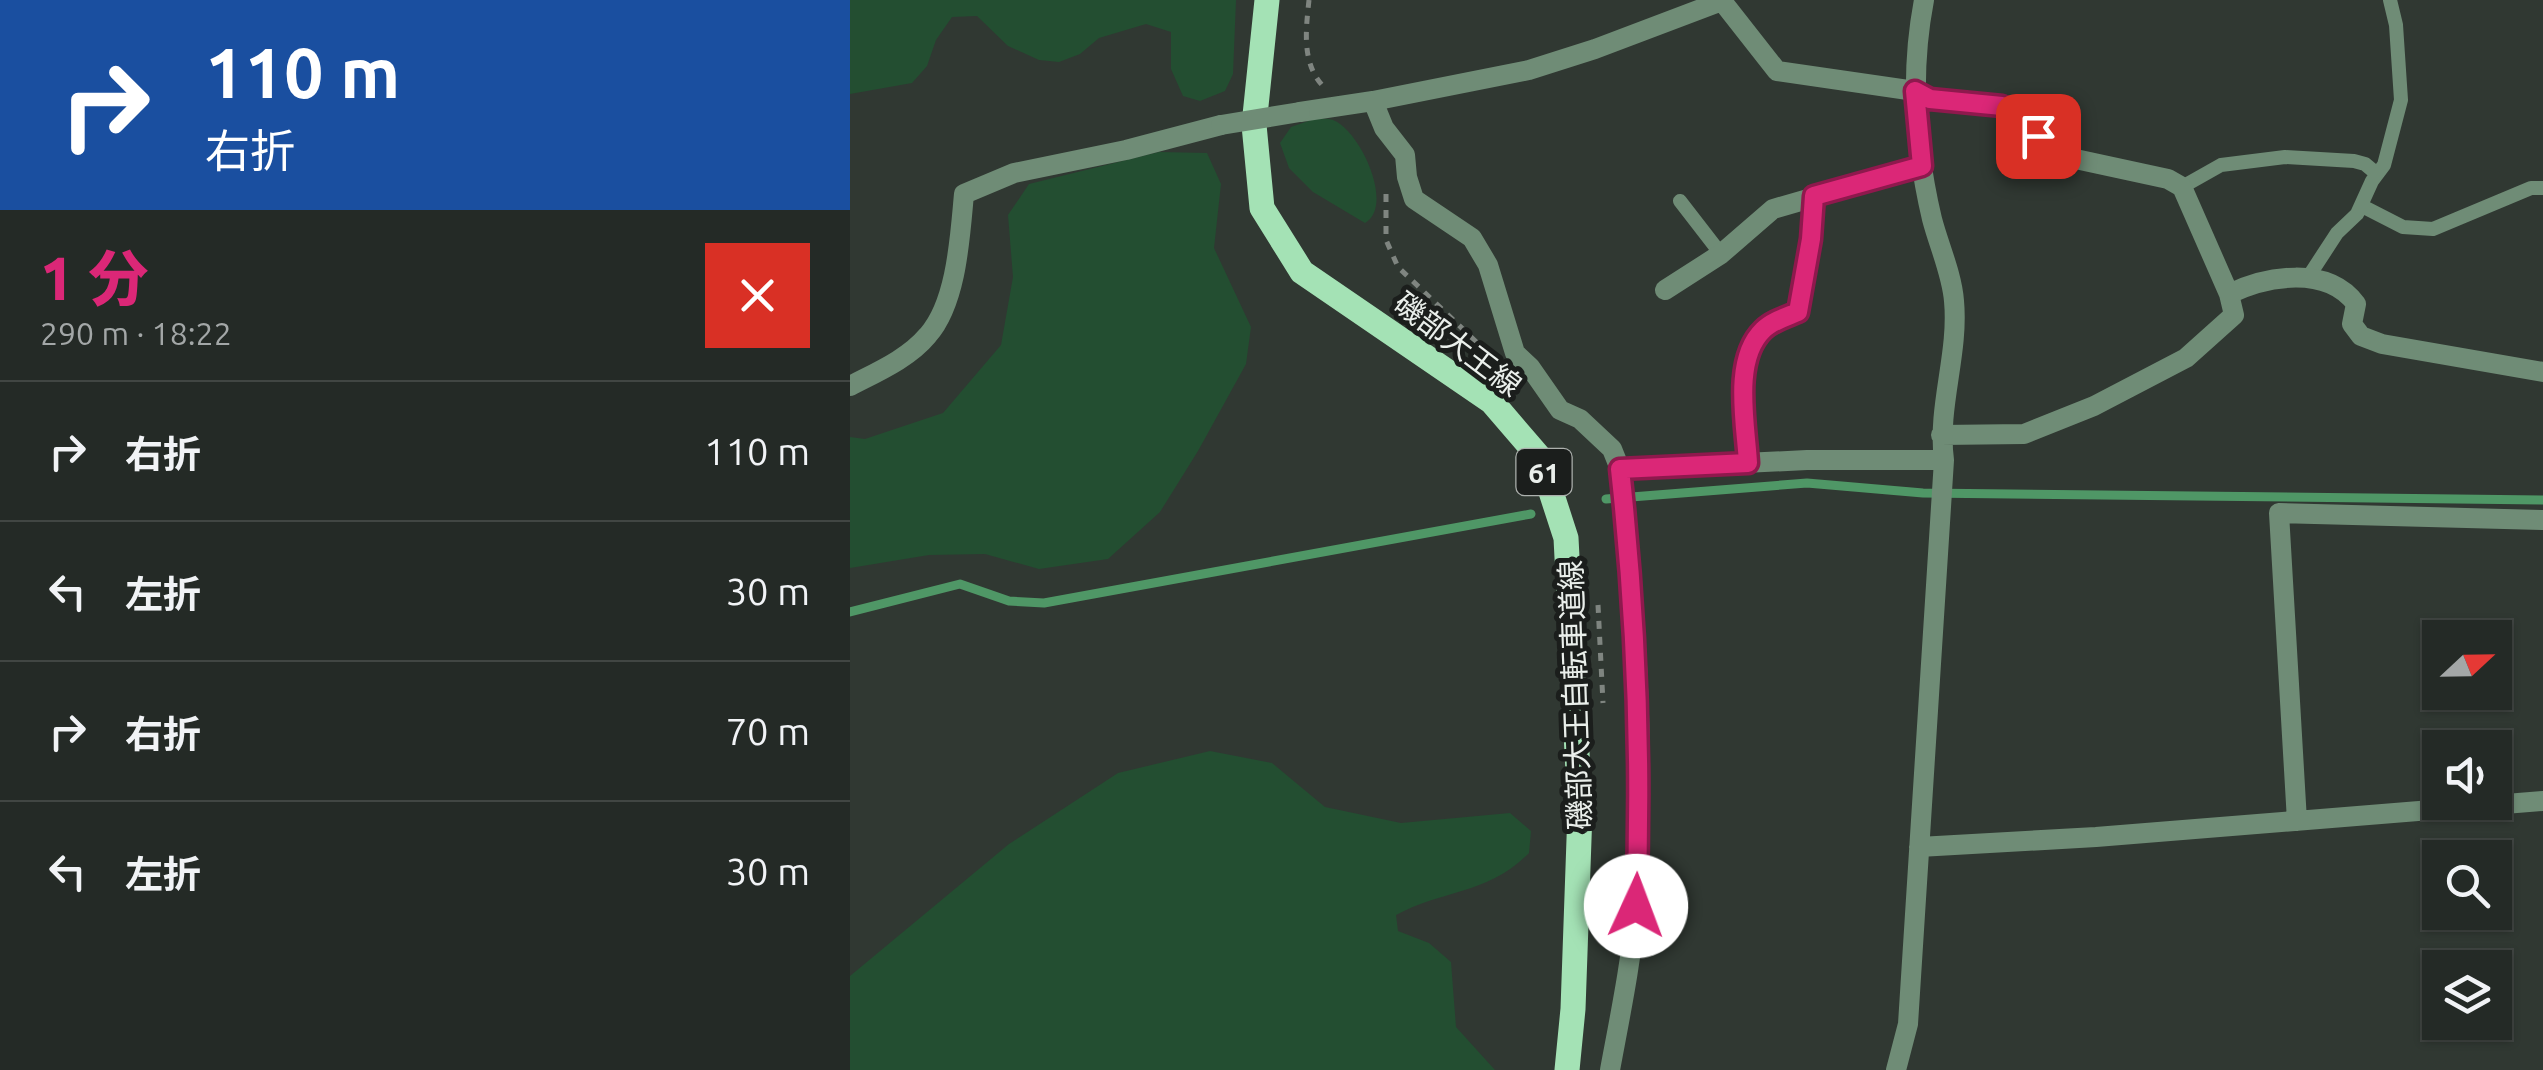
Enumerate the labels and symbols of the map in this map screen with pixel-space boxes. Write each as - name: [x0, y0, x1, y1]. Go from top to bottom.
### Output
- pin: [1996, 94, 2081, 179]
- street label: 磯部大王線: [1388, 285, 1528, 403]
- road number: 61: [1516, 449, 1572, 495]
- street label: 磯部大王自転車道線: [1553, 559, 1597, 831]
- north arrow: [2422, 620, 2512, 710]
- position arrow: [1584, 854, 1688, 958]

